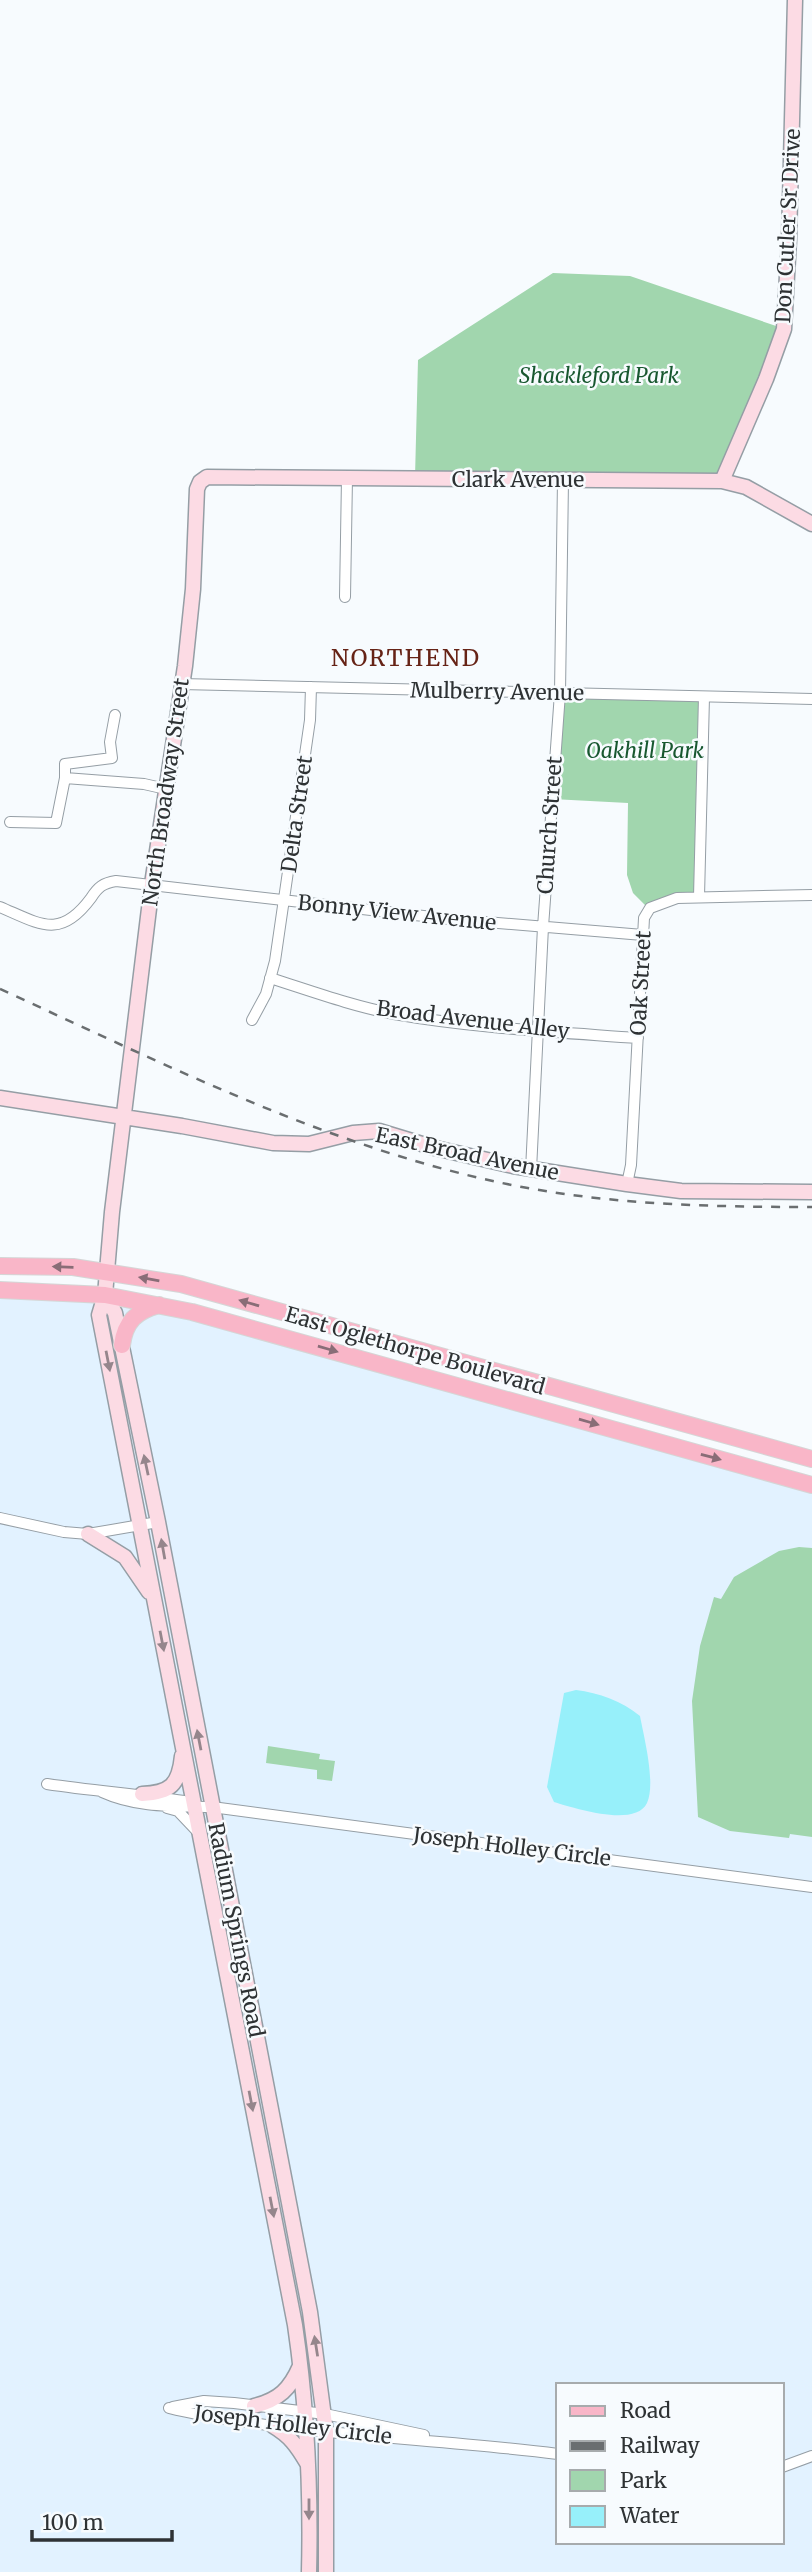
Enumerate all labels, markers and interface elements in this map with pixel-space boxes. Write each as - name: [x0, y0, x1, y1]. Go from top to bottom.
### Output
- street label: Don Cutler Sr Drive: [769, 128, 806, 324]
- park label: Shackleford Park: [519, 362, 679, 389]
- street label: Clark Avenue: [452, 466, 584, 493]
- district label: NORTHEND: [331, 643, 481, 672]
- street label: North Broadway Street: [136, 676, 195, 908]
- street label: Mulberry Avenue: [410, 676, 584, 707]
- park label: Oakhill Park: [586, 737, 705, 764]
- street label: Delta Street: [275, 754, 318, 874]
- street label: Church Street: [531, 755, 568, 895]
- street label: Bonny View Avenue: [296, 889, 498, 936]
- street label: Oak Street: [624, 930, 657, 1036]
- street label: Broad Avenue Alley: [375, 994, 572, 1045]
- street label: East Broad Avenue: [373, 1121, 561, 1186]
- one-way arrow: [51, 1261, 73, 1272]
- one-way arrow: [138, 1273, 160, 1284]
- one-way arrow: [238, 1297, 259, 1307]
- street label: East Oglethorpe Boulevard: [282, 1300, 549, 1401]
- one-way arrow: [318, 1344, 339, 1354]
- one-way arrow: [102, 1350, 113, 1372]
- one-way arrow: [579, 1418, 600, 1428]
- one-way arrow: [700, 1452, 722, 1463]
- one-way arrow: [141, 1454, 152, 1476]
- one-way arrow: [157, 1538, 168, 1560]
- one-way arrow: [156, 1630, 167, 1652]
- one-way arrow: [193, 1729, 204, 1751]
- street label: Radium Springs Road: [202, 1820, 271, 2040]
- street label: Joseph Holley Circle: [411, 1821, 613, 1872]
- one-way arrow: [246, 2090, 257, 2112]
- one-way arrow: [267, 2196, 278, 2218]
- one-way arrow: [310, 2335, 321, 2357]
- legend: [556, 2383, 784, 2544]
- text: Road: [620, 2397, 671, 2424]
- street label: Joseph Holley Circle: [192, 2399, 394, 2450]
- text: Railway: [620, 2432, 701, 2459]
- text: Park: [620, 2467, 667, 2494]
- scale bar: [32, 2498, 172, 2542]
- one-way arrow: [303, 2498, 315, 2520]
- text: Water: [619, 2502, 679, 2529]
- text: 100 m: [42, 2509, 104, 2536]

